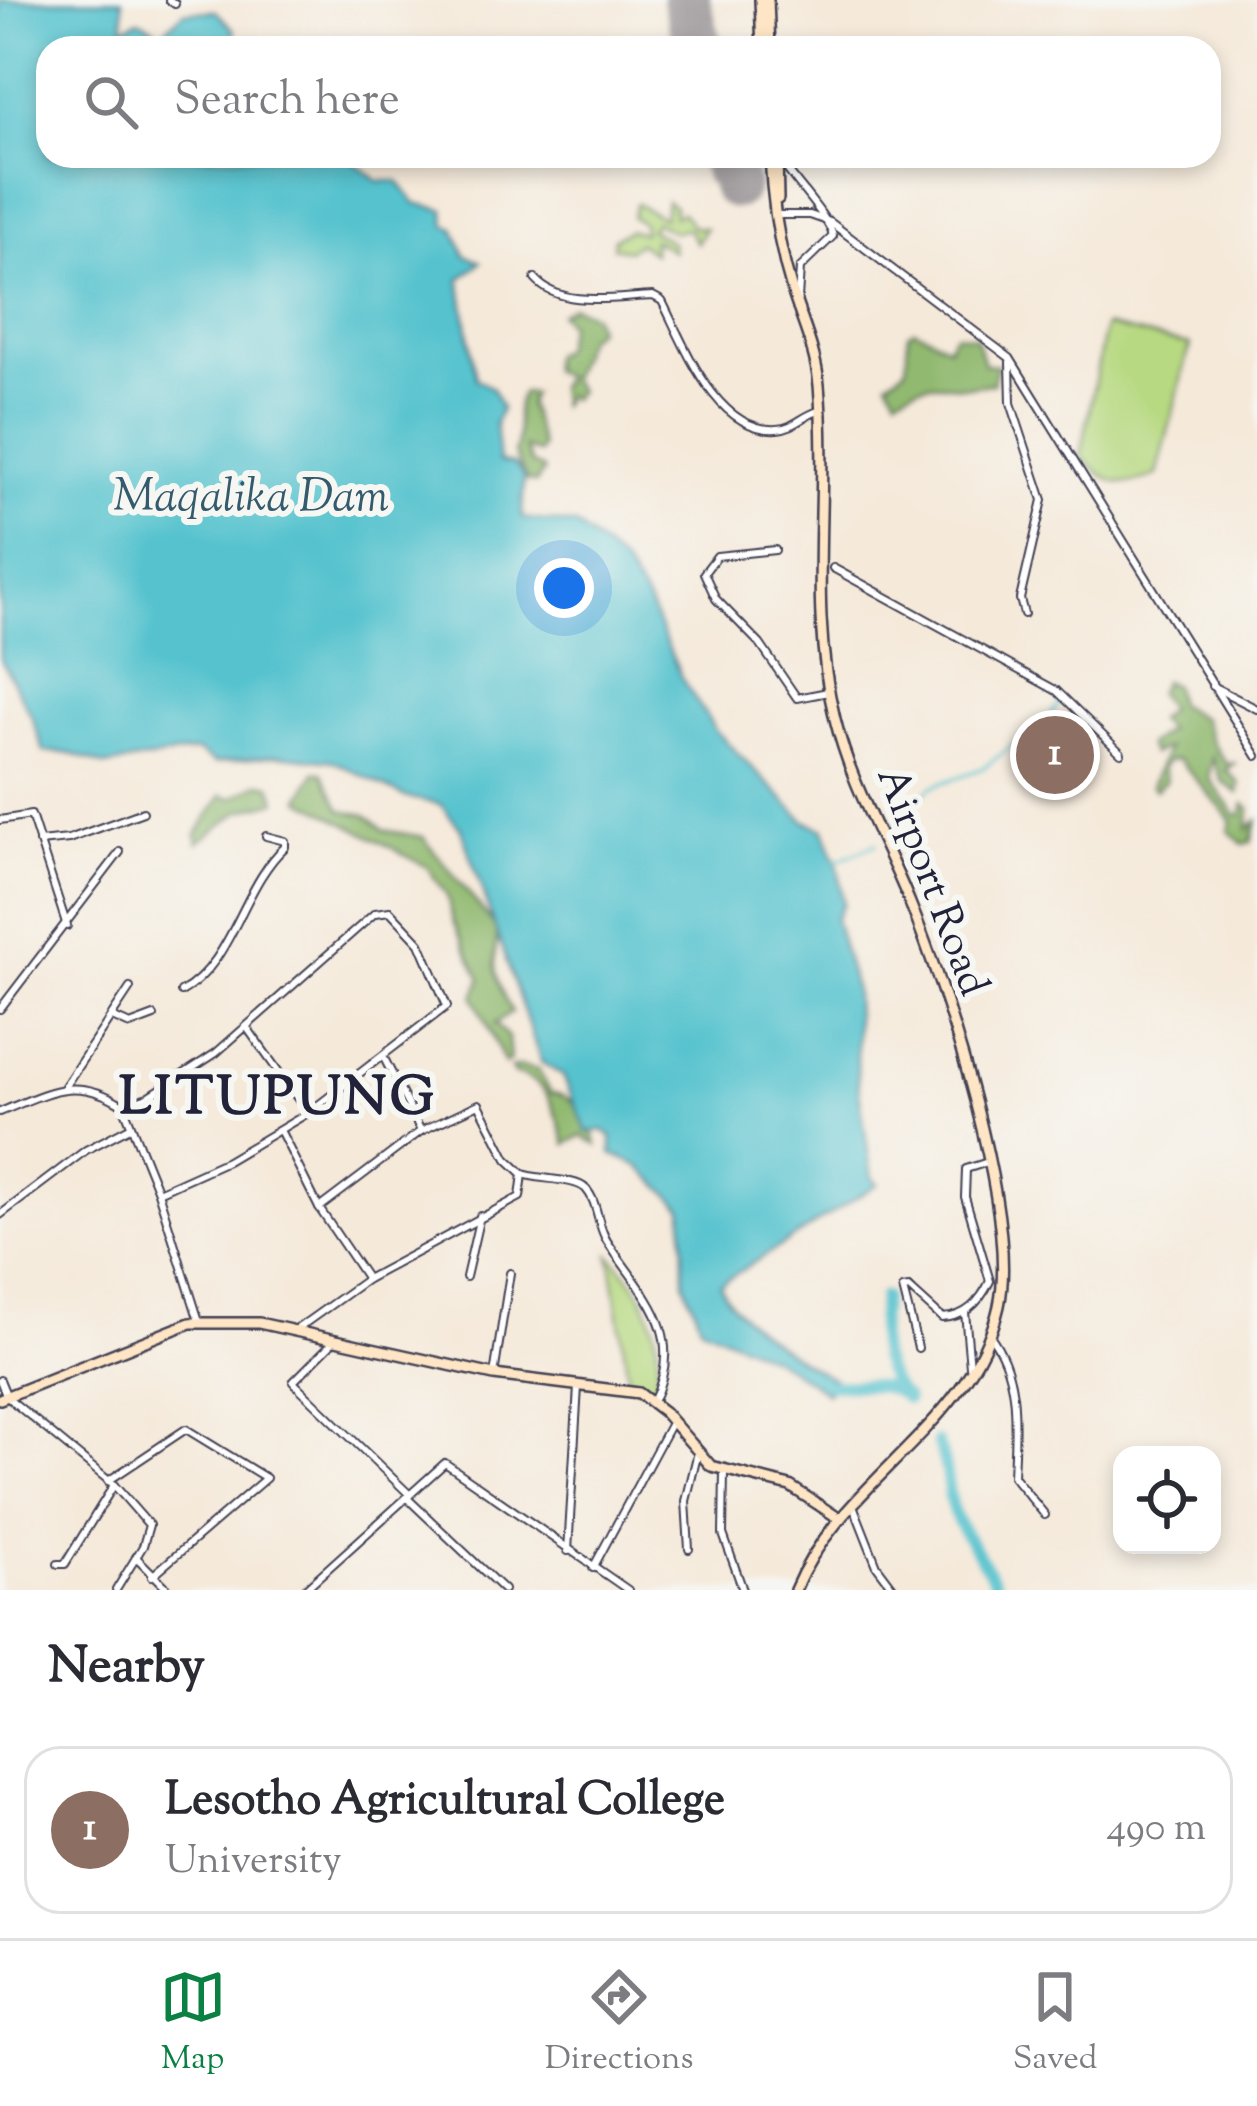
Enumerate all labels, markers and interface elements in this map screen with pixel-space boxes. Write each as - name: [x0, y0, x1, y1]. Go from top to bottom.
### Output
- search box: [36, 36, 1221, 168]
- icon: search: [78, 69, 144, 135]
- text: Search here: [174, 70, 400, 135]
- water label: Maqalika Dam: [113, 467, 389, 532]
- your location: [534, 558, 594, 618]
- pin: 1: [1016, 710, 1094, 800]
- street label: Airport Road: [859, 759, 1001, 1005]
- district label: LITUPUNG: [119, 1061, 437, 1139]
- map controls: [1113, 1446, 1221, 1554]
- button: locate: [1113, 1446, 1221, 1554]
- text: Nearby: [48, 1632, 205, 1705]
- text: Lesotho Agricultural College: [165, 1770, 725, 1835]
- text: 1: [83, 1802, 97, 1858]
- text: 490 m: [1107, 1802, 1206, 1858]
- text: University: [165, 1835, 342, 1891]
- tab: Map: [160, 1964, 226, 2084]
- tab: Directions: [545, 1964, 694, 2084]
- tab: Saved: [1013, 1964, 1097, 2084]

